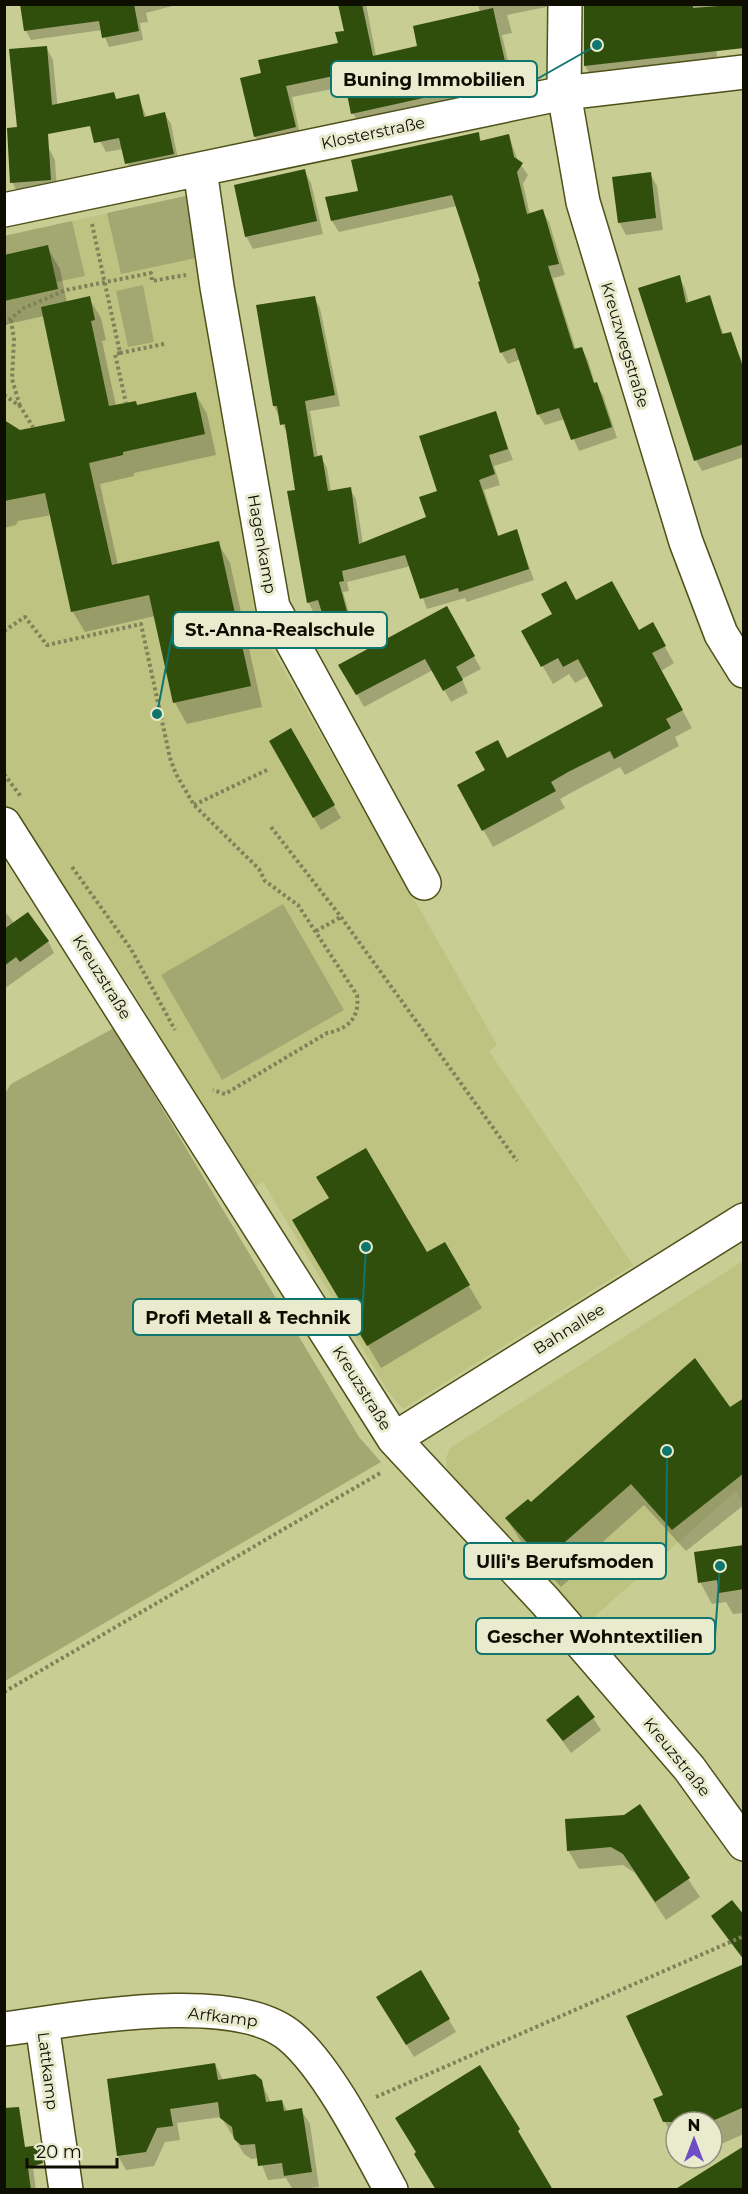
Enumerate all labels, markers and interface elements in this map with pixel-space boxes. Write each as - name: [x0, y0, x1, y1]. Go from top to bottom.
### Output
- callout: Buning Immobilien: [331, 61, 537, 97]
- text: Buning Immobilien: [343, 69, 525, 91]
- street label: Klosterstraße: [319, 113, 427, 153]
- street label: Kreuzwegstraße: [597, 280, 653, 410]
- street label: Hagenkamp: [244, 493, 280, 595]
- callout: St.-Anna-Realschule: [173, 612, 387, 648]
- text: St.-Anna-Realschule: [185, 619, 375, 641]
- street label: Kreuzstraße: [69, 931, 135, 1023]
- callout: Profi Metall & Technik: [133, 1299, 362, 1335]
- street label: Bahnallee: [530, 1300, 608, 1358]
- text: Profi Metall & Technik: [145, 1307, 351, 1329]
- street label: Kreuzstraße: [329, 1342, 395, 1434]
- callout: Ulli's Berufsmoden: [464, 1543, 666, 1579]
- text: Ulli's Berufsmoden: [476, 1551, 654, 1573]
- callout: Gescher Wohntextilien: [476, 1618, 715, 1654]
- text: Gescher Wohntextilien: [487, 1626, 703, 1648]
- street label: Kreuzstraße: [639, 1714, 715, 1800]
- street label: Arfkamp: [187, 2003, 259, 2031]
- street label: Lattkamp: [34, 2031, 62, 2111]
- north arrow: [664, 2110, 724, 2170]
- text: N: [688, 2116, 700, 2135]
- scale bar: [27, 2131, 117, 2169]
- text: 20 m: [36, 2141, 82, 2163]

